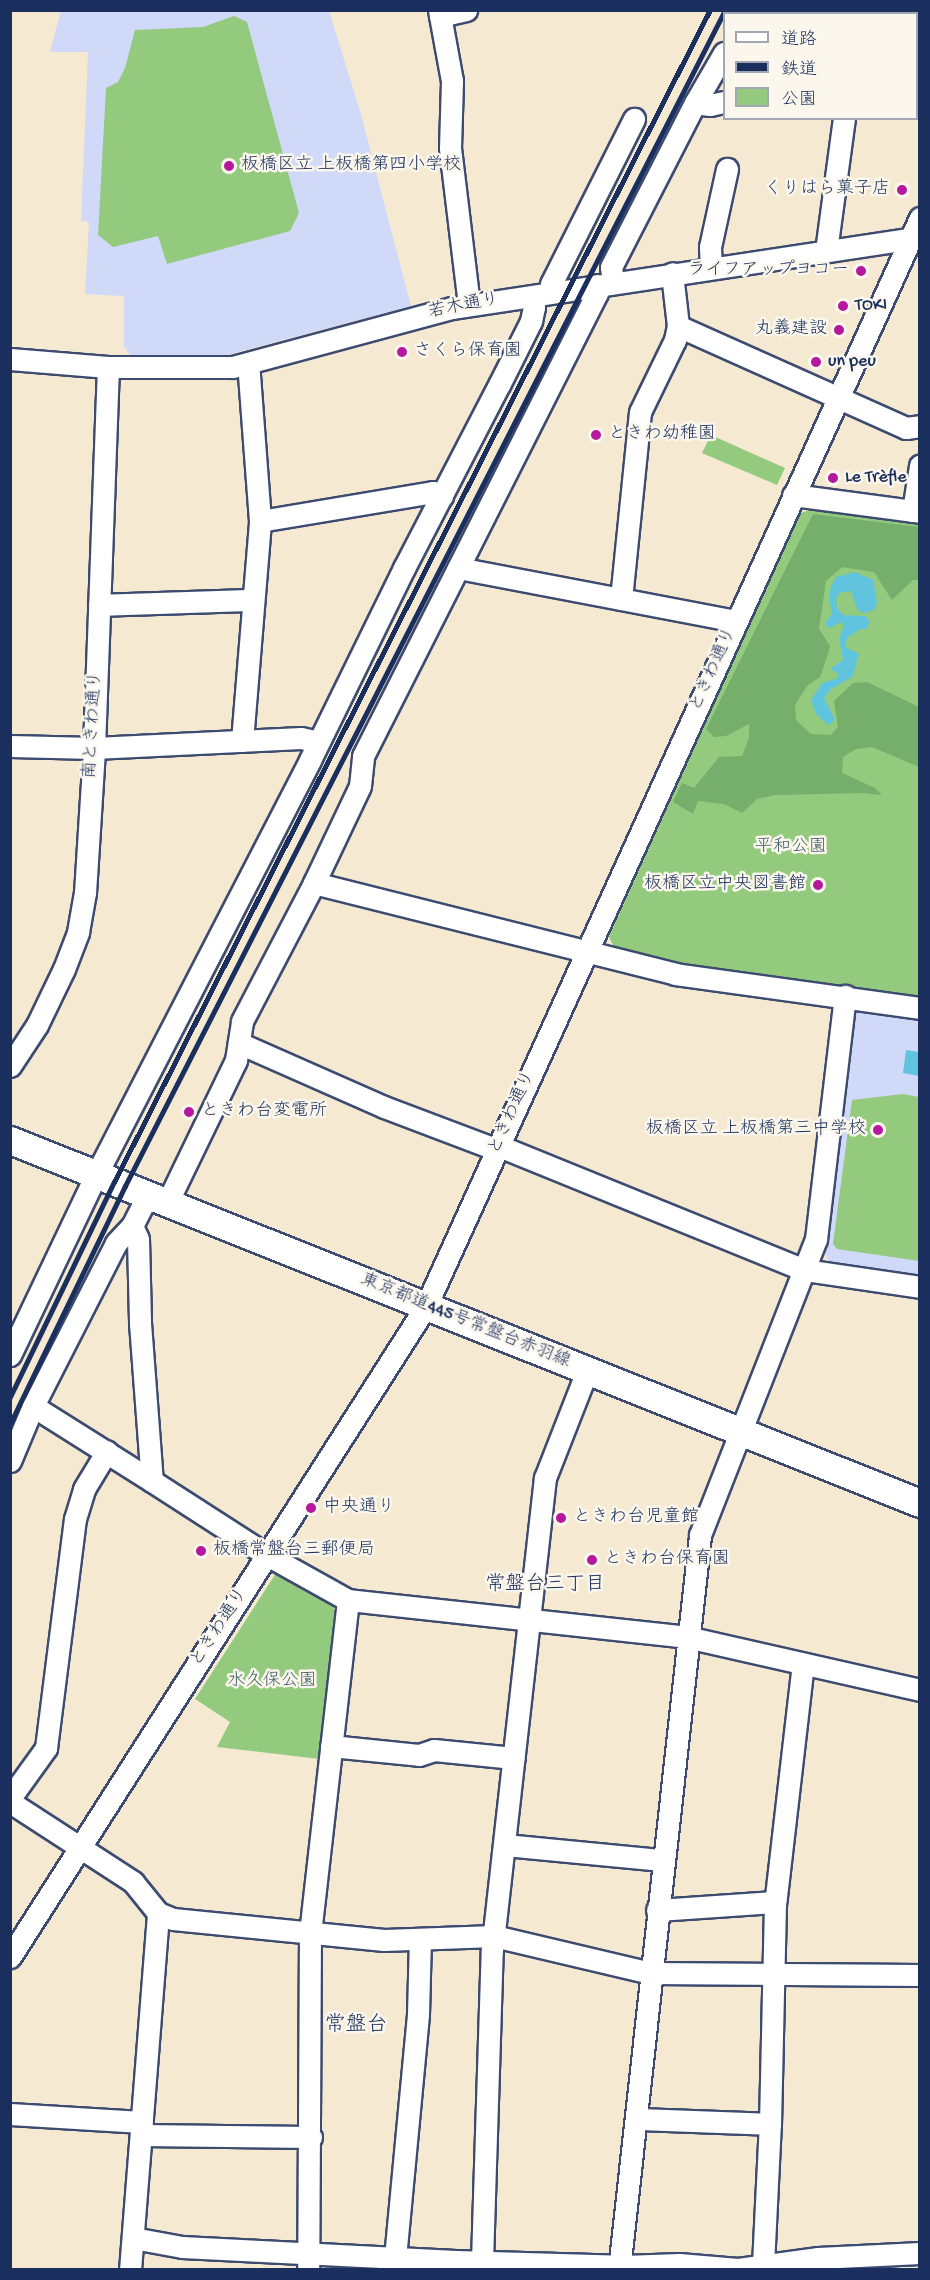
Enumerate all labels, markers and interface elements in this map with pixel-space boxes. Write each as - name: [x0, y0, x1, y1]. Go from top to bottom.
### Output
- legend: [723, 12, 918, 120]
- text: 道路: [781, 30, 817, 51]
- text: 鉄道: [781, 60, 817, 81]
- text: 公園: [781, 90, 817, 111]
- place label: 板橋区立 上板橋第四小学校: [241, 155, 461, 177]
- marker: 板橋区立 上板橋第四小学校: [222, 159, 236, 173]
- place label: くりはら菓子店: [764, 179, 890, 201]
- marker: くりはら菓子店: [895, 183, 909, 197]
- place label: ライフアップヨコー: [687, 260, 849, 282]
- marker: ライフアップヨコー: [854, 264, 868, 278]
- street label: 若木通り: [427, 290, 501, 324]
- place label: TOKI: [855, 295, 887, 317]
- marker: TOKI: [836, 299, 850, 313]
- place label: 丸義建設: [755, 319, 827, 341]
- marker: 丸義建設: [832, 323, 846, 337]
- place label: さくら保育園: [414, 341, 522, 363]
- marker: さくら保育園: [395, 345, 409, 359]
- place label: un peu: [828, 351, 876, 373]
- marker: un peu: [809, 355, 823, 369]
- place label: ときわ幼稚園: [608, 424, 716, 446]
- marker: ときわ幼稚園: [589, 428, 603, 442]
- place label: Le Trèfle: [845, 467, 906, 489]
- marker: Le Trèfle: [826, 471, 840, 485]
- street label: ときわ通り: [686, 624, 742, 716]
- street label: 南ときわ通り: [80, 671, 108, 779]
- park label: 平和公園: [755, 837, 827, 859]
- place label: 板橋区立中央図書館: [644, 874, 806, 896]
- marker: 板橋区立中央図書館: [811, 878, 825, 892]
- street label: ときわ通り: [485, 1067, 541, 1159]
- place label: ときわ台変電所: [201, 1101, 327, 1123]
- marker: ときわ台変電所: [182, 1105, 196, 1119]
- place label: 板橋区立 上板橋第三中学校: [646, 1119, 866, 1141]
- marker: 板橋区立 上板橋第三中学校: [871, 1123, 885, 1137]
- street label: 東京都道445号常盤台赤羽線: [357, 1270, 573, 1374]
- place label: 中央通り: [323, 1497, 395, 1519]
- marker: 中央通り: [304, 1501, 318, 1515]
- place label: ときわ台児童館: [573, 1507, 699, 1529]
- marker: ときわ台児童館: [554, 1511, 568, 1525]
- place label: 板橋常盤台三郵便局: [213, 1540, 375, 1562]
- marker: 板橋常盤台三郵便局: [194, 1544, 208, 1558]
- place label: ときわ台保育園: [604, 1549, 730, 1571]
- marker: ときわ台保育園: [585, 1553, 599, 1567]
- district label: 常盤台三丁目: [485, 1573, 605, 1597]
- street label: ときわ通り: [186, 1584, 254, 1672]
- park label: 水久保公園: [227, 1671, 317, 1693]
- district label: 常盤台: [325, 2014, 387, 2040]

